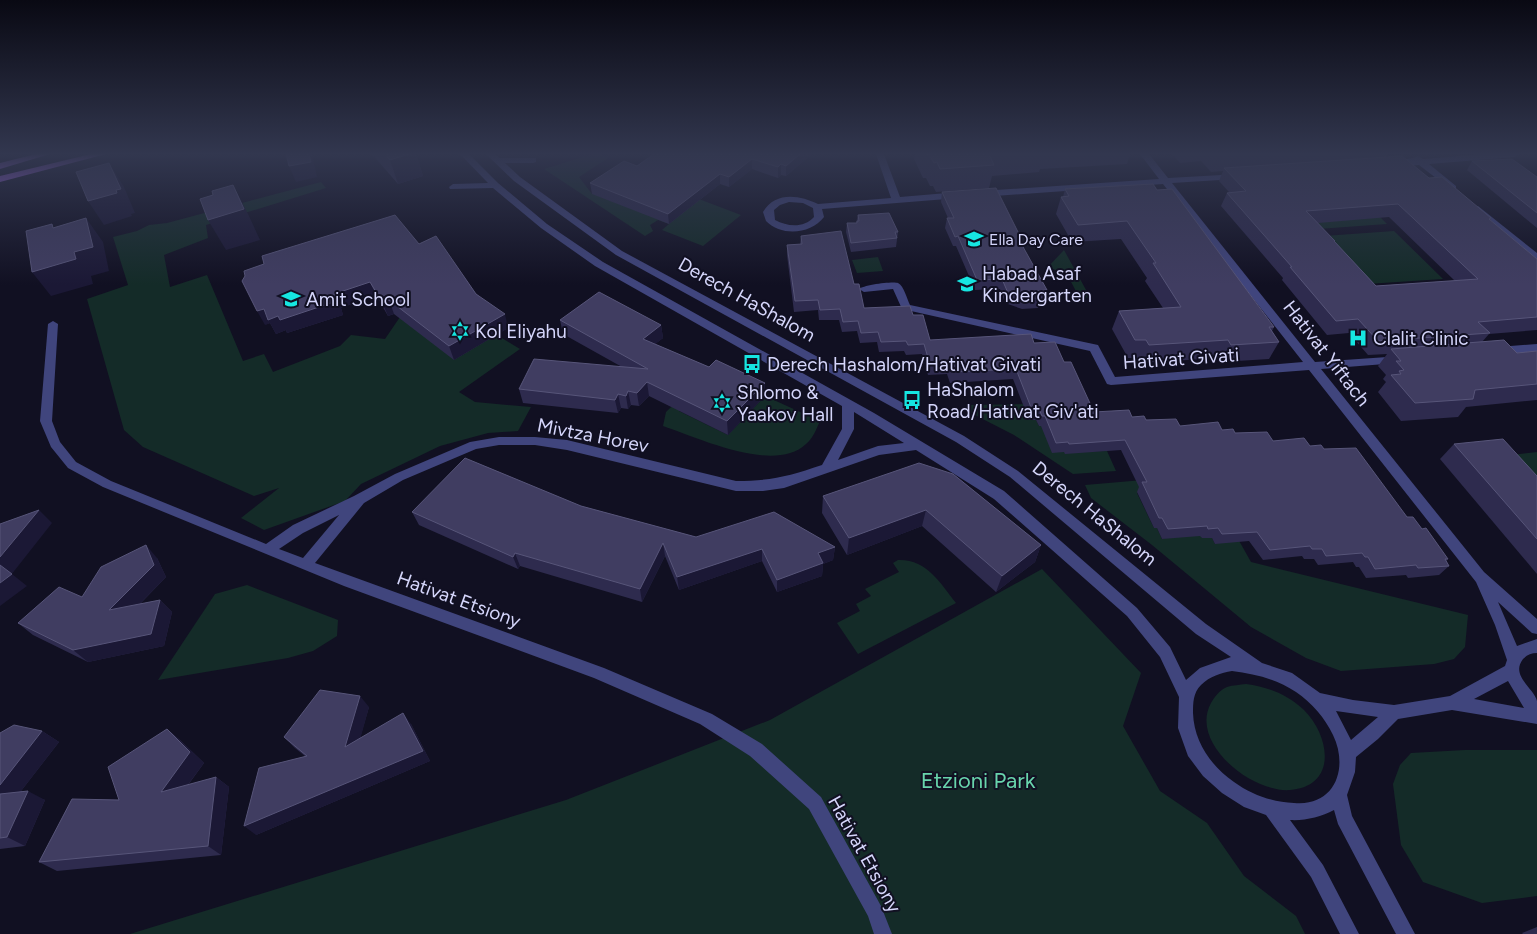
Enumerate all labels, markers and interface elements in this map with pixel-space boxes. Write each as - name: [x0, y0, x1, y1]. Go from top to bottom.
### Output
- school or university icon: Ella Day Care: [963, 228, 985, 250]
- place label: Ella Day Care: [989, 230, 1083, 249]
- street label: Derech HaShalom: [674, 252, 819, 347]
- place label: Habad Asaf Kindergarten: [982, 262, 1092, 307]
- school or university icon: Habad Asaf Kindergarten: [956, 273, 978, 295]
- school or university icon: Amit School: [280, 288, 302, 310]
- place label: Amit School: [306, 288, 410, 311]
- street label: Hativat Yiftach: [1278, 296, 1375, 411]
- synagogue icon: Kol Eliyahu: [449, 320, 471, 342]
- place label: Kol Eliyahu: [475, 320, 567, 343]
- hospital icon: Clalit Clinic: [1347, 327, 1369, 349]
- place label: Clalit Clinic: [1373, 327, 1469, 350]
- street label: Hativat Givati: [1122, 343, 1240, 374]
- bus stop icon: Derech Hashalom/Hativat Givati: [741, 353, 763, 375]
- place label: Derech Hashalom/Hativat Givati: [767, 353, 1041, 376]
- place label: HaShalom Road/Hativat Giv'ati: [927, 378, 1099, 423]
- place label: Shlomo & Yaakov Hall: [737, 381, 833, 426]
- bus stop icon: HaShalom Road/Hativat Giv'ati: [901, 389, 923, 411]
- synagogue icon: Shlomo & Yaakov Hall: [711, 392, 733, 414]
- street label: Mivtza Horev: [535, 413, 651, 458]
- street label: Derech HaShalom: [1028, 456, 1161, 571]
- street label: Hativat Etsiony: [394, 566, 524, 632]
- park label: Etzioni Park: [921, 767, 1036, 794]
- street label: Hativat Etsiony: [823, 792, 906, 917]

